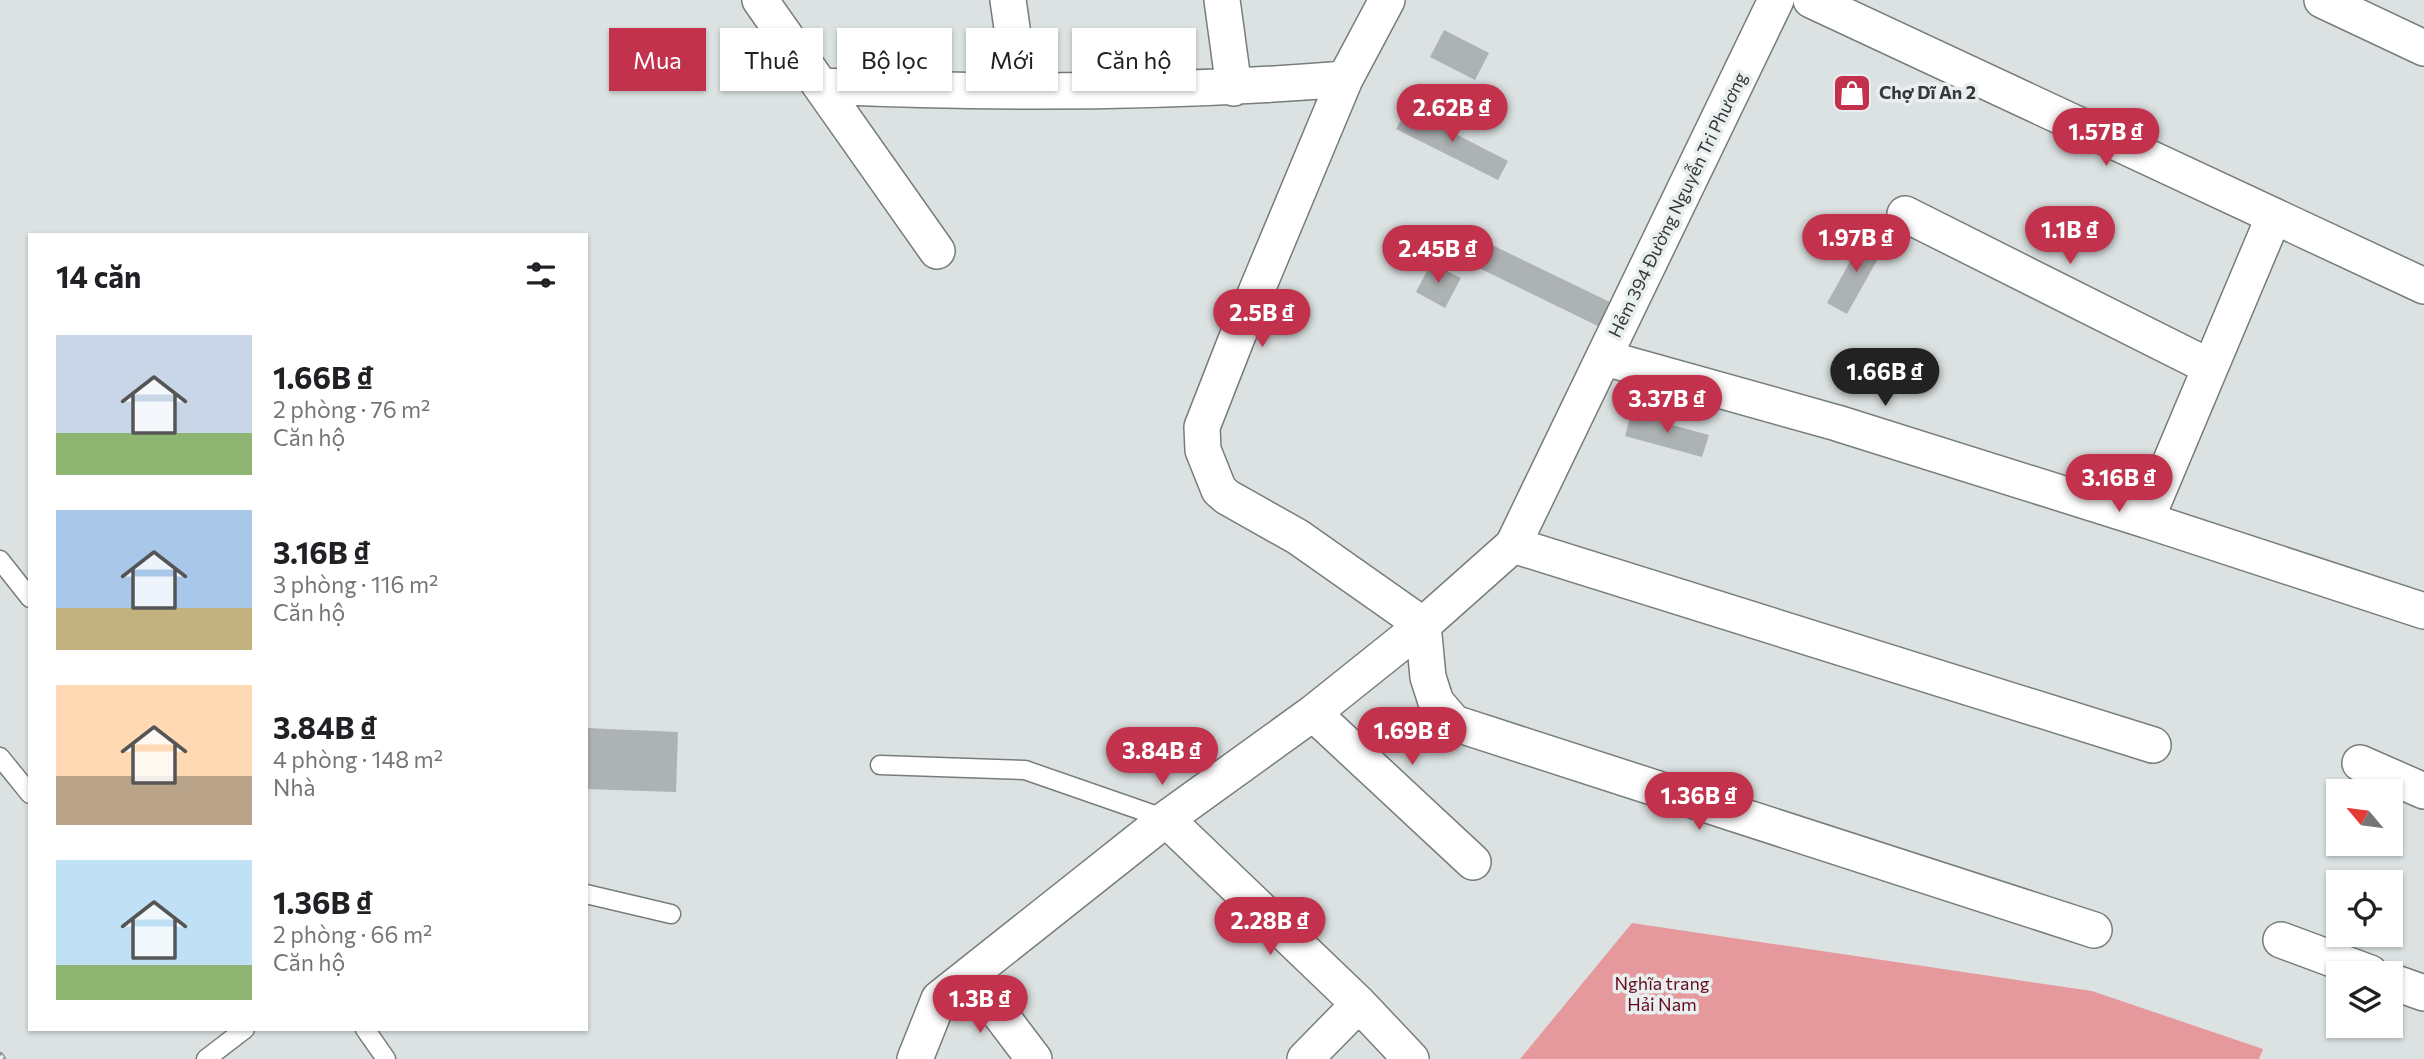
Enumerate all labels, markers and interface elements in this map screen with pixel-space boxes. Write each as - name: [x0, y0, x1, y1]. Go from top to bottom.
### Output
- chip: Mua: [609, 28, 706, 91]
- chip: Thuê: [720, 28, 823, 91]
- chip: Bộ lọc: [837, 28, 952, 91]
- chip: Mới: [966, 28, 1058, 91]
- chip: Căn hộ: [1072, 28, 1196, 91]
- street label: Hẻm 394 Đường Nguyễn Tri Phương: [1603, 68, 1751, 341]
- shop icon: Chợ Dĩ An 2: [1831, 72, 1873, 114]
- place label: Chợ Dĩ An 2: [1879, 81, 1976, 103]
- pin: 2.62B ₫: [1387, 85, 1517, 144]
- text: 2.62B ₫: [1413, 93, 1491, 121]
- pin: 1.57B ₫: [2041, 108, 2171, 168]
- text: 1.57B ₫: [2068, 117, 2144, 145]
- pin: 1.1B ₫: [2013, 206, 2127, 266]
- pin: 1.97B ₫: [1791, 215, 1921, 274]
- text: 1.1B ₫: [2041, 215, 2099, 243]
- text: 1.97B ₫: [1818, 223, 1894, 251]
- pin: 2.45B ₫: [1373, 226, 1503, 285]
- text: 2.45B ₫: [1398, 234, 1478, 262]
- icon: filters: [522, 256, 560, 294]
- text: 14 căn: [56, 257, 141, 294]
- pin: 2.5B ₫: [1205, 290, 1319, 349]
- text: 2.5B ₫: [1229, 298, 1295, 326]
- pin: 1.66B ₫: [1820, 348, 1950, 408]
- text: 1.66B ₫: [1846, 357, 1924, 385]
- text: 1.66B ₫: [273, 358, 374, 395]
- icon: home: [112, 363, 196, 447]
- pin: 3.37B ₫: [1602, 376, 1732, 435]
- text: 3.37B ₫: [1628, 384, 1706, 412]
- text: 2 phòng · 76 m²: [273, 395, 430, 423]
- text: Căn hộ: [273, 423, 345, 451]
- pin: 3.16B ₫: [2054, 454, 2184, 514]
- text: 3.16B ₫: [2082, 463, 2156, 491]
- text: 3.16B ₫: [273, 533, 371, 570]
- icon: home: [112, 538, 196, 622]
- text: 3 phòng · 116 m²: [273, 570, 438, 598]
- text: Căn hộ: [273, 598, 345, 626]
- text: 3.84B ₫: [273, 708, 377, 745]
- pin: 1.69B ₫: [1347, 708, 1477, 767]
- icon: home: [112, 713, 196, 797]
- text: 1.69B ₫: [1374, 716, 1450, 744]
- pin: 3.84B ₫: [1097, 728, 1227, 787]
- text: 3.84B ₫: [1122, 736, 1202, 764]
- text: 4 phòng · 148 m²: [273, 745, 443, 773]
- pin: 1.36B ₫: [1634, 772, 1764, 832]
- text: Nhà: [273, 773, 315, 801]
- north arrow: [2326, 779, 2403, 856]
- map controls: [2326, 779, 2403, 1038]
- text: 1.36B ₫: [1661, 781, 1737, 809]
- button: locate: [2326, 870, 2403, 947]
- text: 1.36B ₫: [273, 883, 373, 920]
- icon: home: [112, 888, 196, 972]
- pin: 2.28B ₫: [1205, 898, 1335, 957]
- text: 2.28B ₫: [1230, 906, 1310, 934]
- text: 2 phòng · 66 m²: [273, 920, 432, 948]
- text: Căn hộ: [273, 948, 345, 976]
- button: layers: [2326, 961, 2403, 1038]
- park label: Nghĩa trang Hải Nam: [1614, 972, 1710, 1015]
- pin: 1.3B ₫: [923, 976, 1037, 1035]
- text: 1.3B ₫: [949, 984, 1011, 1012]

